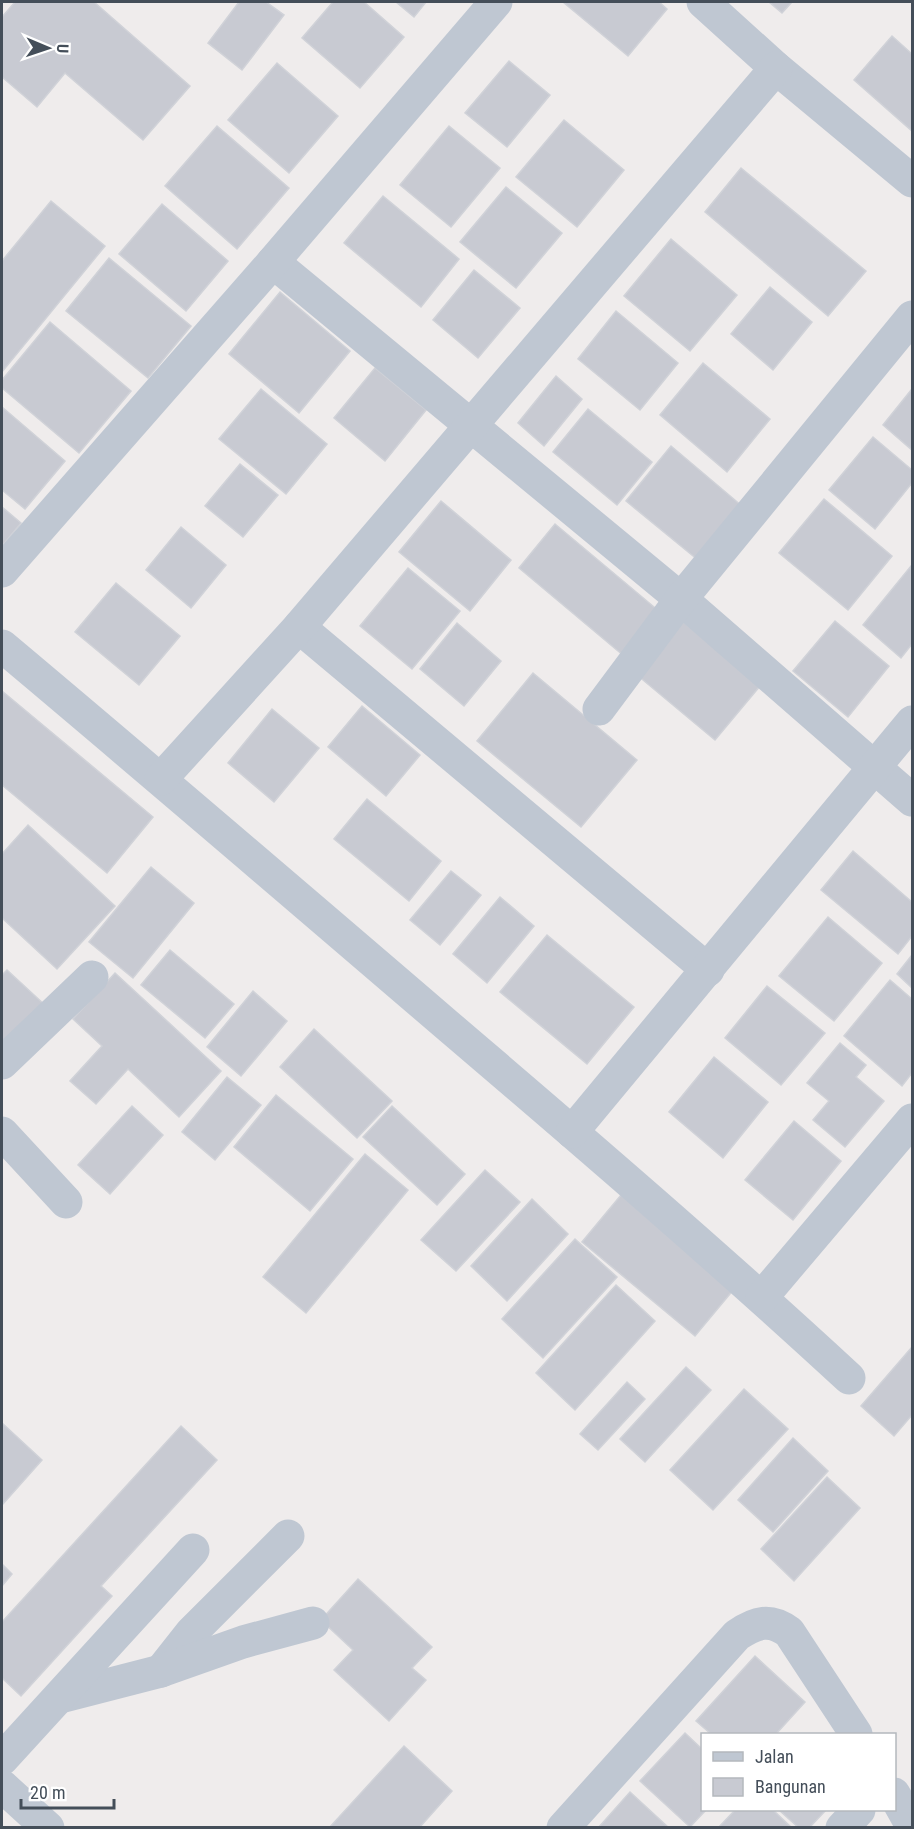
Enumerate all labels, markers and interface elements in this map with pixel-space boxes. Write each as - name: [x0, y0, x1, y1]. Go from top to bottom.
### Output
- north arrow: [18, 18, 78, 78]
- text: U: [53, 44, 72, 53]
- legend: [701, 1733, 896, 1811]
- text: Jalan: [755, 1746, 794, 1767]
- scale bar: [21, 1772, 114, 1810]
- text: Bangunan: [755, 1776, 826, 1797]
- text: 20 m: [30, 1782, 65, 1803]

